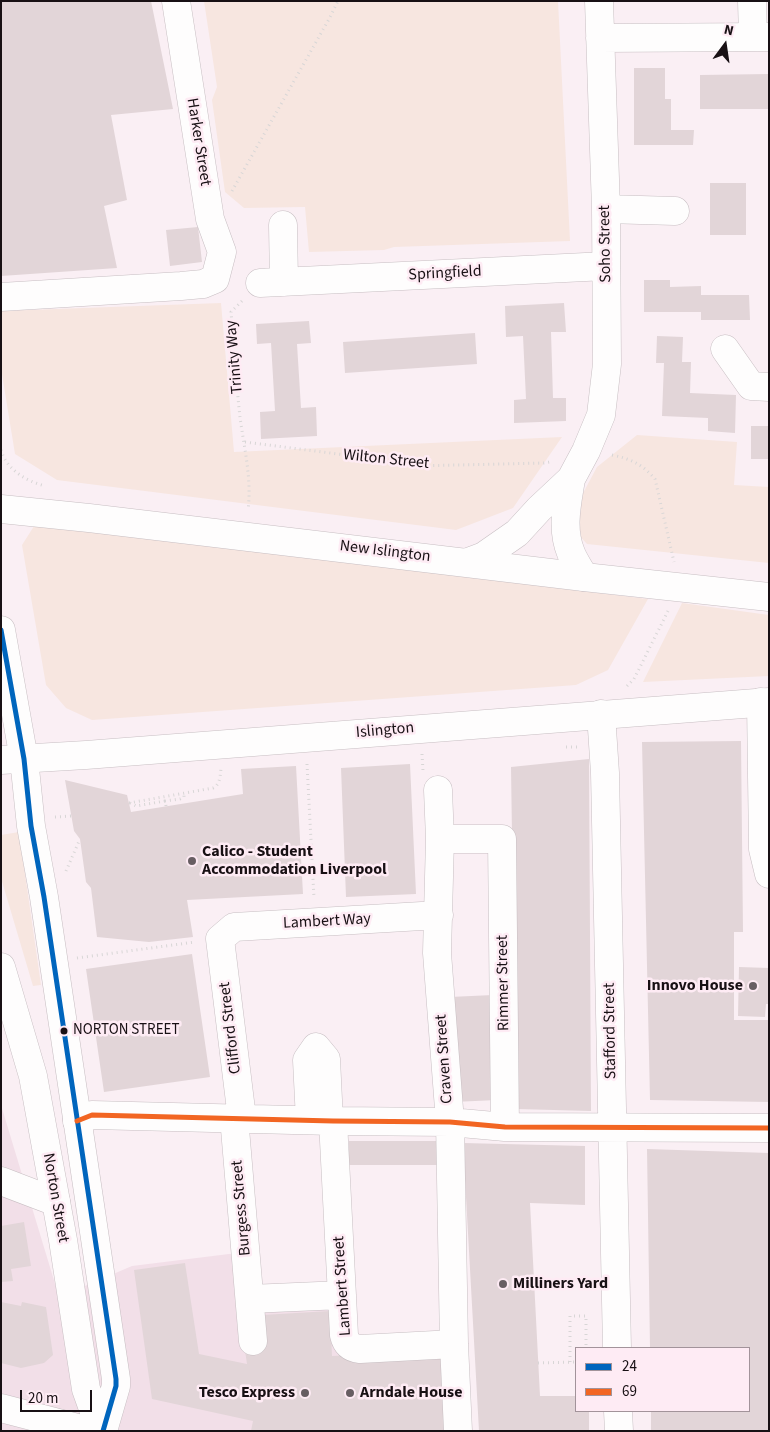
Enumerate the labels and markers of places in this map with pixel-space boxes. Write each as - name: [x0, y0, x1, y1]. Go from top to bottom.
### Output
- place label: Calico - Student Accommodation Liverpool: [202, 842, 387, 880]
- marker: Calico - Student Accommodation Liverpool: [186, 855, 198, 867]
- place label: Innovo House: [647, 976, 743, 996]
- marker: Innovo House: [747, 980, 759, 992]
- place label: NORTON STREET: [73, 1022, 179, 1040]
- marker: NORTON STREET: [59, 1026, 69, 1036]
- place label: Milliners Yard: [513, 1274, 608, 1294]
- marker: Milliners Yard: [497, 1278, 509, 1290]
- place label: Tesco Express: [199, 1383, 295, 1403]
- place label: Arndale House: [360, 1383, 462, 1403]
- marker: Tesco Express: [299, 1387, 311, 1399]
- marker: Arndale House: [344, 1387, 356, 1399]

